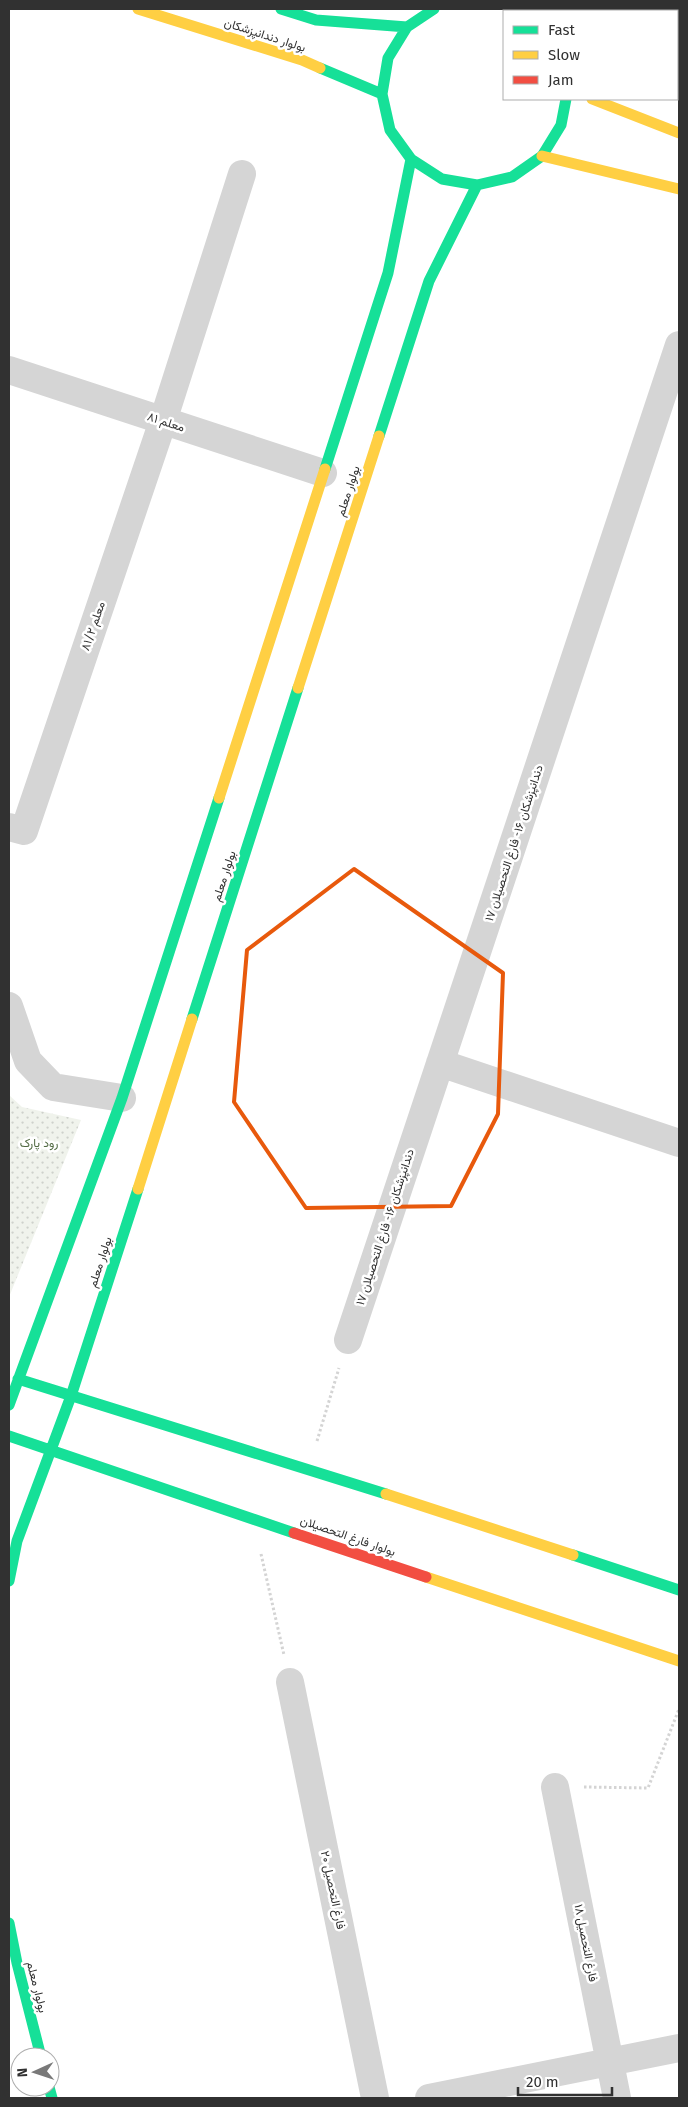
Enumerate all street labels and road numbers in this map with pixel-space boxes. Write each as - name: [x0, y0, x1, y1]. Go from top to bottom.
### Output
- street label: بولوار دندانپزشکان: [222, 15, 307, 56]
- street label: معلم ۸۱: [145, 409, 186, 436]
- street label: بولوار معلم: [333, 464, 364, 518]
- street label: معلم ۸۱/۲: [78, 600, 109, 653]
- street label: دندانپزشکان ۱۶- فارغ التحصیلان ۱۷: [482, 763, 548, 923]
- street label: بولوار معلم: [209, 849, 240, 903]
- street label: دندانپزشکان ۱۶- فارغ التحصیلان ۱۷: [353, 1147, 419, 1307]
- street label: بولوار معلم: [85, 1235, 116, 1289]
- street label: بولوار فارغ التحصیلان: [298, 1513, 397, 1561]
- street label: فارغ التحصیل ۲۰: [316, 1850, 348, 1931]
- street label: فارغ التحصیل ۱۸: [570, 1903, 600, 1983]
- street label: بولوار معلم: [23, 1960, 50, 2014]

